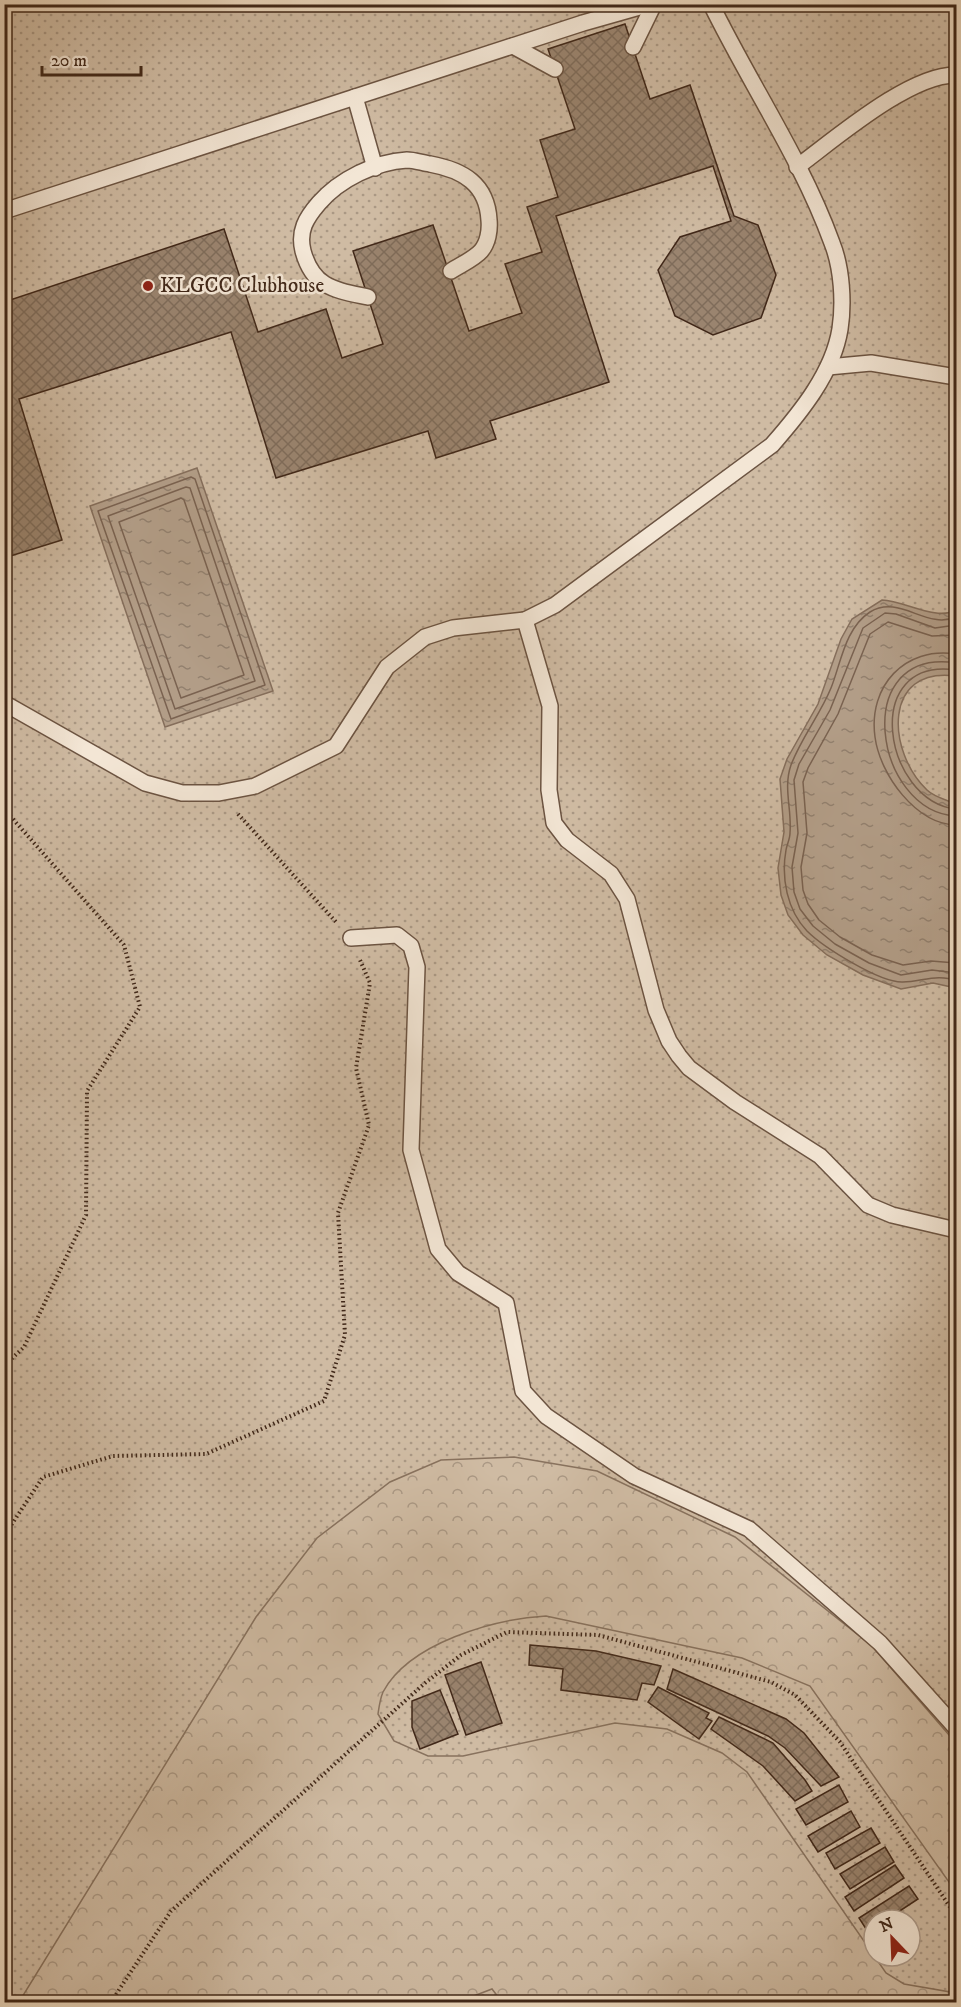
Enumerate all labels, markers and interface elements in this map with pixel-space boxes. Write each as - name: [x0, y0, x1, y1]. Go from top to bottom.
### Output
- scale bar: [42, 39, 141, 77]
- text: 20 m: [51, 50, 87, 72]
- place label: KLGCC Clubhouse: [160, 273, 324, 299]
- marker: KLGCC Clubhouse: [141, 279, 155, 293]
- north arrow: [862, 1908, 922, 1968]
- text: N: [877, 1913, 896, 1937]

